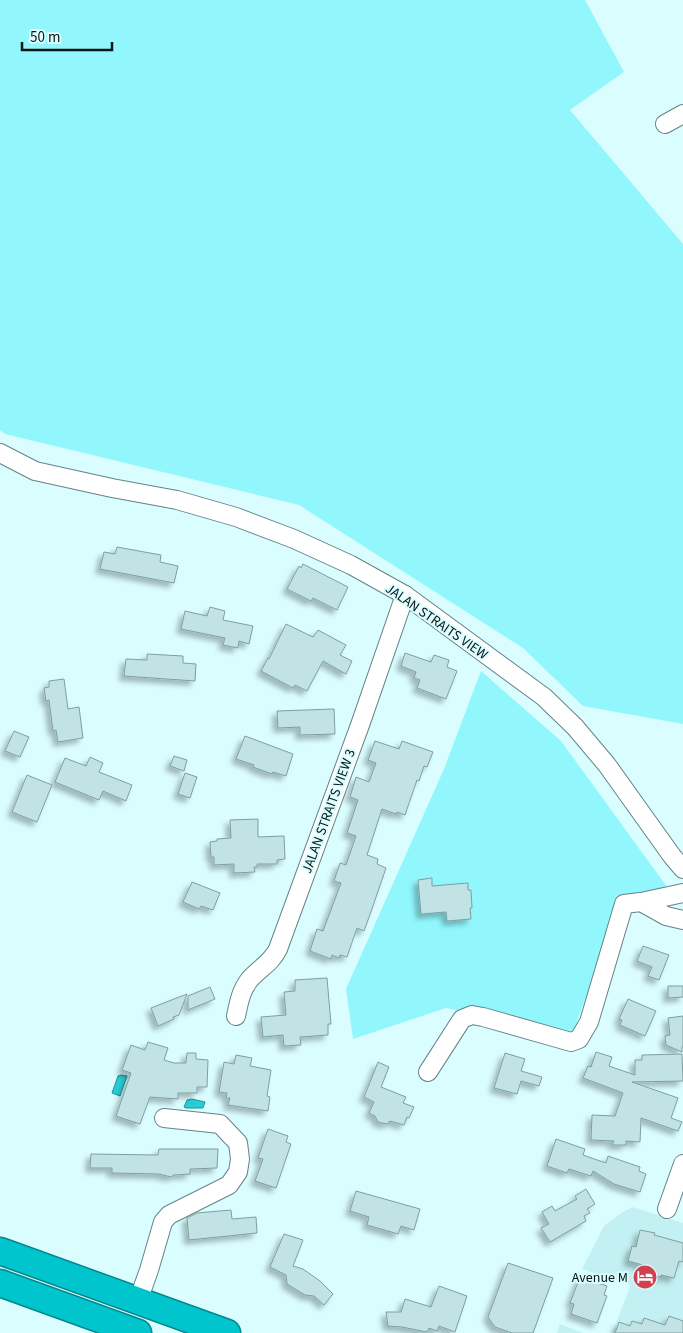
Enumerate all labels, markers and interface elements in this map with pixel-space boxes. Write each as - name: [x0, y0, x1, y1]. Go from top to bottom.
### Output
- scale bar: [22, 20, 112, 52]
- text: 50 m: [30, 27, 60, 48]
- street label: JALAN STRAITS VIEW: [381, 579, 492, 665]
- street label: JALAN STRAITS VIEW 3: [297, 746, 361, 876]
- hotel icon: Avenue M: [632, 1264, 658, 1290]
- place label: Avenue M: [572, 1268, 628, 1288]

